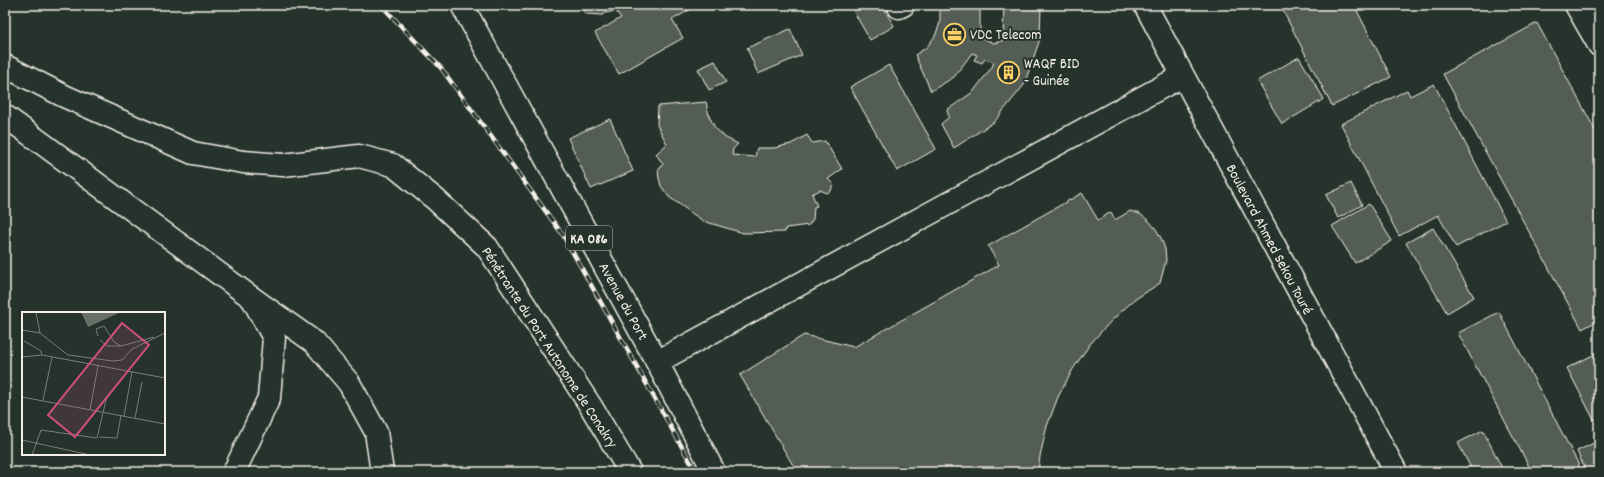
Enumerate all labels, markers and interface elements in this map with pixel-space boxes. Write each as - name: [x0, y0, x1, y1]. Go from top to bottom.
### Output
- office icon: VDC Telecom: [942, 21, 968, 47]
- place label: VDC Telecom: [970, 25, 1042, 47]
- place label: WAQF BID - Guinée: [1024, 54, 1079, 93]
- building icon: WAQF BID - Guinée: [996, 59, 1022, 85]
- street label: Boulevard Ahmed Sekou Touré: [1219, 161, 1317, 319]
- road number: KA 086: [566, 226, 612, 250]
- street label: Pénétrante du Port Autonome de Conakry: [475, 243, 622, 454]
- street label: Avenue du Port: [592, 259, 653, 345]
- inset map: [22, 312, 165, 455]

